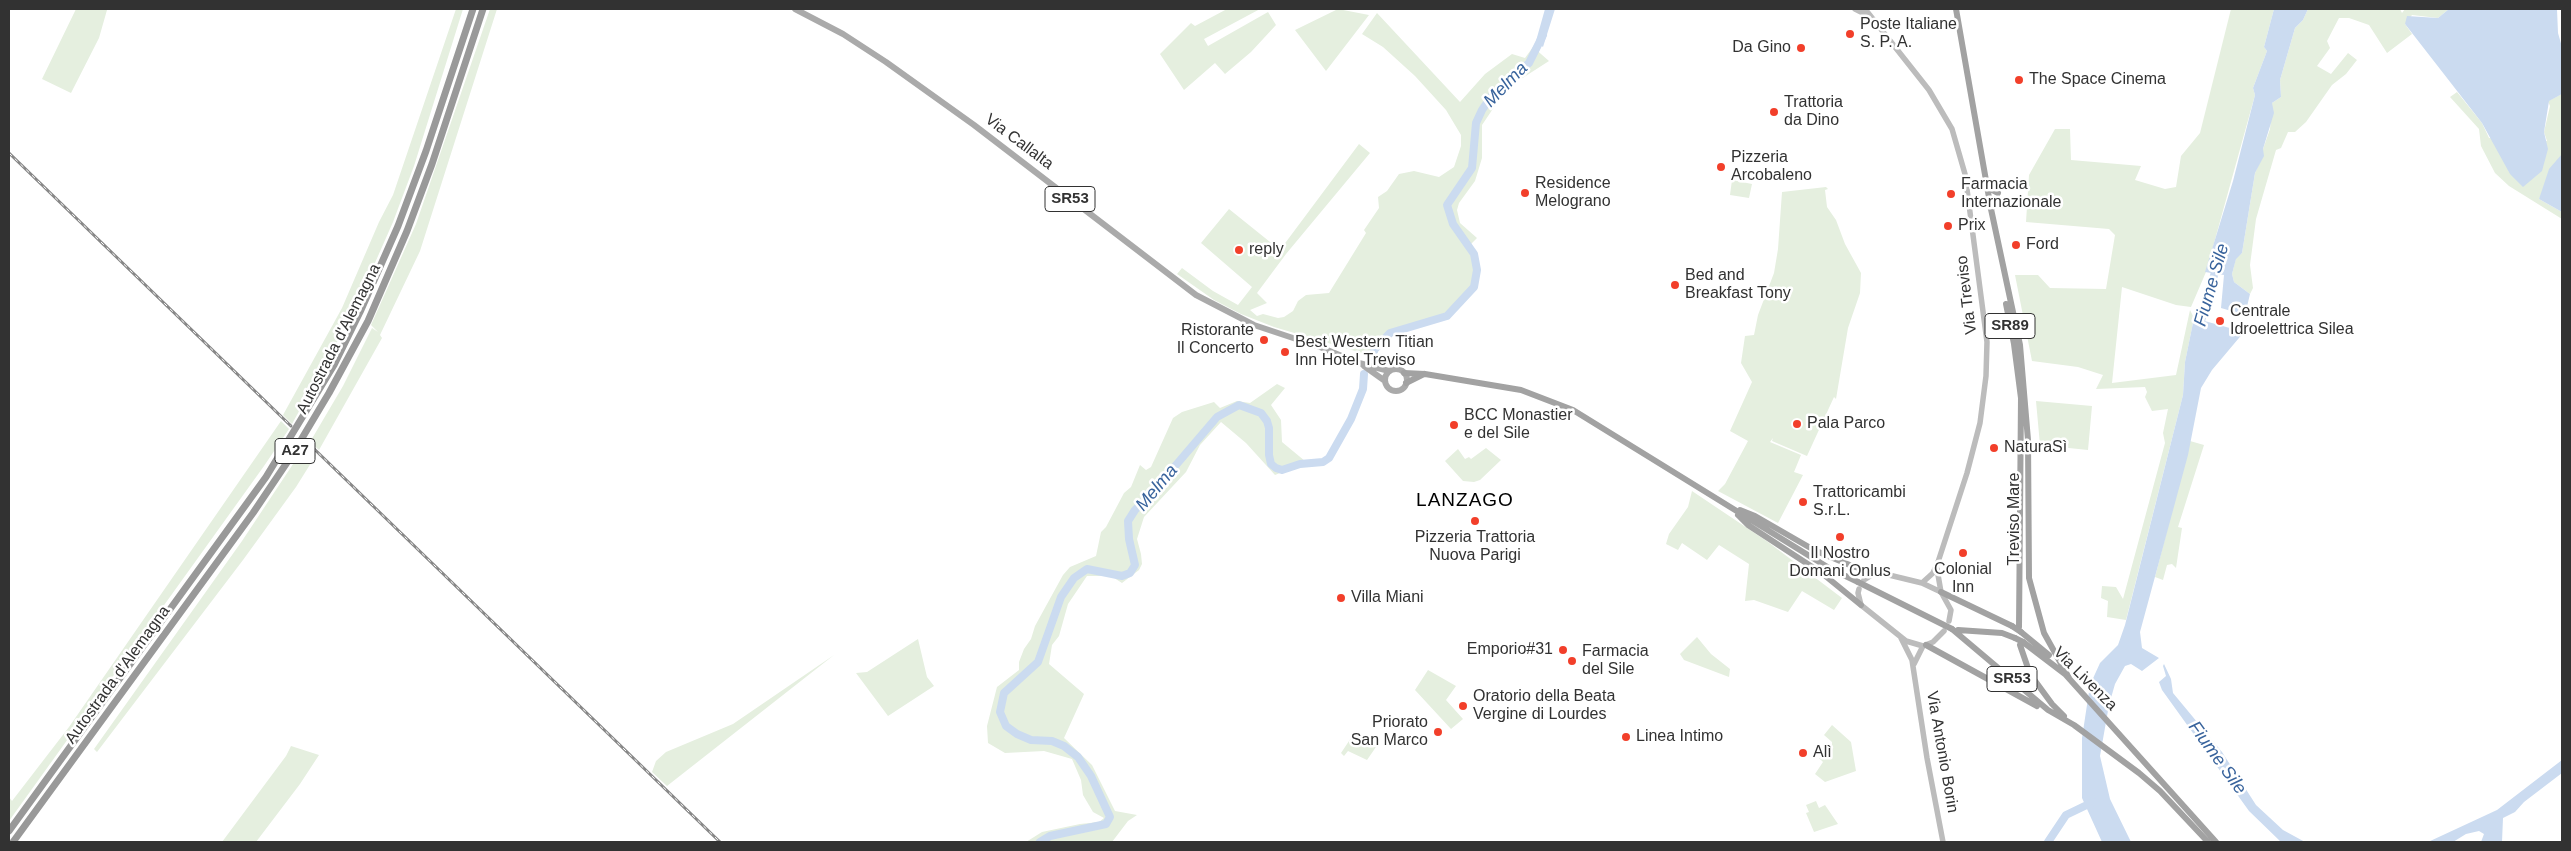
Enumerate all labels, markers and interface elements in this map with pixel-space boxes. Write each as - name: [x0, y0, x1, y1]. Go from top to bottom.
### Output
- place label: Poste Italiane S. P. A.: [1860, 15, 1957, 53]
- marker: Poste Italiane S. P. A.: [1844, 28, 1856, 40]
- place label: Da Gino: [1732, 38, 1791, 58]
- marker: Da Gino: [1795, 42, 1807, 54]
- water label: Melma: [1479, 58, 1533, 112]
- place label: The Space Cinema: [2029, 70, 2166, 90]
- marker: The Space Cinema: [2013, 74, 2025, 86]
- place label: Trattoria da Dino: [1784, 93, 1843, 131]
- marker: Trattoria da Dino: [1768, 106, 1780, 118]
- street label: Via Callalta: [981, 110, 1057, 174]
- place label: Pizzeria Arcobaleno: [1731, 148, 1812, 186]
- marker: Pizzeria Arcobaleno: [1715, 161, 1727, 173]
- place label: Residence Melograno: [1535, 174, 1611, 212]
- place label: Farmacia Internazionale: [1961, 175, 2062, 213]
- road number: SR53: [1045, 186, 1095, 212]
- marker: Residence Melograno: [1519, 187, 1531, 199]
- marker: Farmacia Internazionale: [1945, 188, 1957, 200]
- place label: Prix: [1958, 216, 1986, 236]
- marker: Prix: [1942, 220, 1954, 232]
- place label: Ford: [2026, 235, 2059, 255]
- marker: Ford: [2010, 239, 2022, 251]
- place label: reply: [1249, 240, 1284, 260]
- water label: Fiume Sile: [2190, 241, 2234, 329]
- marker: reply: [1233, 244, 1245, 256]
- street label: Via Treviso: [1953, 255, 1981, 335]
- street label: Autostrada d'Alemagna: [293, 261, 385, 417]
- place label: Bed and Breakfast Tony: [1685, 266, 1791, 304]
- marker: Bed and Breakfast Tony: [1669, 279, 1681, 291]
- place label: Centrale Idroelettrica Silea: [2230, 302, 2354, 340]
- road number: SR89: [1985, 314, 2035, 338]
- marker: Centrale Idroelettrica Silea: [2214, 315, 2226, 327]
- place label: Ristorante Il Concerto: [1177, 321, 1254, 359]
- place label: Best Western Titian Inn Hotel Treviso: [1295, 333, 1434, 371]
- marker: Ristorante Il Concerto: [1258, 334, 1270, 346]
- marker: Best Western Titian Inn Hotel Treviso: [1279, 346, 1291, 358]
- place label: BCC Monastier e del Sile: [1464, 406, 1572, 444]
- place label: Pala Parco: [1807, 414, 1885, 434]
- marker: Pala Parco: [1791, 418, 1803, 430]
- marker: BCC Monastier e del Sile: [1448, 419, 1460, 431]
- road number: A27: [275, 438, 315, 464]
- place label: NaturaSì: [2004, 438, 2067, 458]
- marker: NaturaSì: [1988, 442, 2000, 454]
- water label: Melma: [1131, 460, 1183, 516]
- street label: Treviso Mare: [2005, 473, 2025, 565]
- place label: Trattoricambi S.r.L.: [1813, 483, 1906, 521]
- district label: LANZAGO: [1415, 490, 1515, 512]
- marker: Trattoricambi S.r.L.: [1797, 496, 1809, 508]
- marker: Pizzeria Trattoria Nuova Parigi: [1469, 515, 1481, 527]
- place label: Pizzeria Trattoria Nuova Parigi: [1415, 528, 1535, 566]
- marker: Il Nostro Domani Onlus: [1834, 531, 1846, 543]
- place label: Il Nostro Domani Onlus: [1789, 544, 1891, 582]
- marker: Colonial Inn: [1957, 547, 1969, 559]
- place label: Colonial Inn: [1934, 560, 1992, 598]
- place label: Villa Miani: [1351, 588, 1424, 608]
- marker: Villa Miani: [1335, 592, 1347, 604]
- street label: Autostrada d'Alemagna: [61, 602, 175, 748]
- place label: Emporio#31: [1467, 640, 1553, 660]
- place label: Farmacia del Sile: [1582, 642, 1649, 680]
- street label: Via Livenza: [2049, 643, 2121, 715]
- marker: Emporio#31: [1557, 644, 1569, 656]
- marker: Farmacia del Sile: [1566, 655, 1578, 667]
- road number: SR53: [1987, 666, 2037, 692]
- place label: Oratorio della Beata Vergine di Lourdes: [1473, 687, 1615, 725]
- street label: Via Antonio Borin: [1922, 690, 1962, 814]
- marker: Oratorio della Beata Vergine di Lourdes: [1457, 700, 1469, 712]
- place label: Priorato San Marco: [1351, 713, 1428, 751]
- water label: Fiume Sile: [2183, 717, 2251, 799]
- marker: Priorato San Marco: [1432, 726, 1444, 738]
- place label: Linea Intimo: [1636, 727, 1723, 747]
- marker: Linea Intimo: [1620, 731, 1632, 743]
- place label: Alì: [1813, 743, 1832, 763]
- marker: Alì: [1797, 747, 1809, 759]

